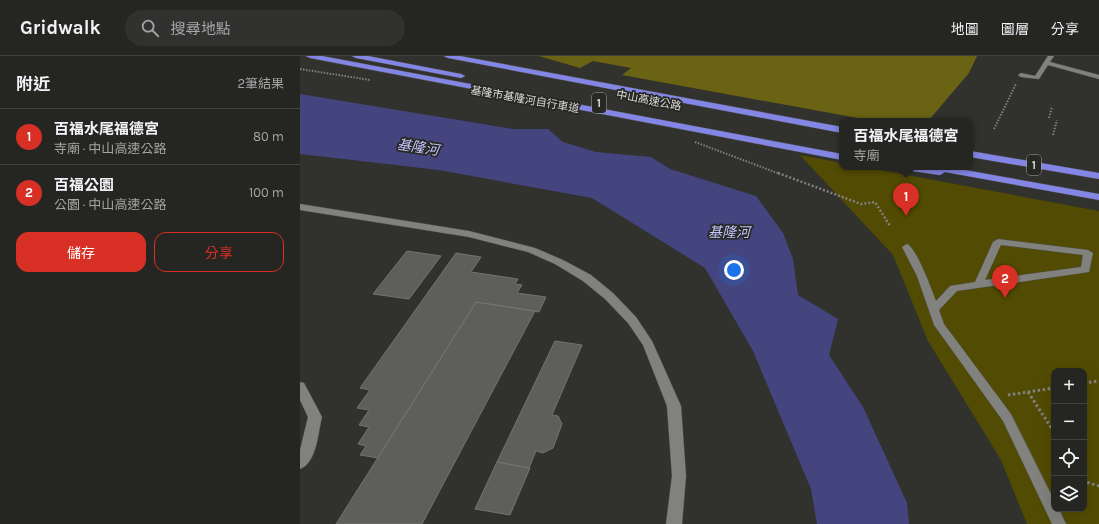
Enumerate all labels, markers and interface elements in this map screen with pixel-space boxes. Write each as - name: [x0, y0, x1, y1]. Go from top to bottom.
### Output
- search box: [125, 10, 405, 46]
- text: Gridwalk: [20, 17, 101, 39]
- icon: search: [139, 17, 161, 39]
- text: 搜尋地點: [171, 20, 231, 38]
- text: 地圖: [951, 21, 979, 38]
- text: 圖層: [1001, 21, 1029, 38]
- text: 分享: [1051, 21, 1079, 38]
- text: 附近: [16, 74, 50, 94]
- text: 2筆結果: [237, 76, 284, 91]
- street label: 基隆市基隆河自行車道: [470, 84, 580, 115]
- street label: 中山高速公路: [615, 88, 683, 113]
- road number: 1: [592, 93, 606, 113]
- popup: [839, 118, 973, 170]
- text: 百福水尾福德宮: [54, 120, 159, 138]
- text: 百福水尾福德宮: [853, 127, 959, 145]
- text: 1: [27, 129, 31, 144]
- text: 80 m: [253, 129, 284, 144]
- water label: 基隆河: [396, 136, 443, 160]
- text: 寺廟 · 中山高速公路: [54, 141, 167, 156]
- text: 寺廟: [853, 148, 880, 163]
- road number: 1: [1027, 155, 1041, 175]
- text: 百福公園: [54, 176, 114, 194]
- pin: 1: [893, 183, 919, 216]
- text: 2: [25, 185, 33, 200]
- text: 100 m: [249, 185, 284, 200]
- text: 公園 · 中山高速公路: [54, 197, 167, 212]
- water label: 基隆河: [708, 224, 753, 241]
- button: 儲存: [16, 232, 146, 272]
- button: 分享: [154, 232, 284, 272]
- your location: [724, 260, 744, 280]
- pin: 2: [992, 265, 1018, 298]
- map controls: [1051, 368, 1087, 512]
- button: +: [1051, 368, 1087, 404]
- button: −: [1051, 404, 1087, 440]
- button: locate: [1051, 440, 1087, 476]
- button: layers: [1051, 476, 1087, 512]

